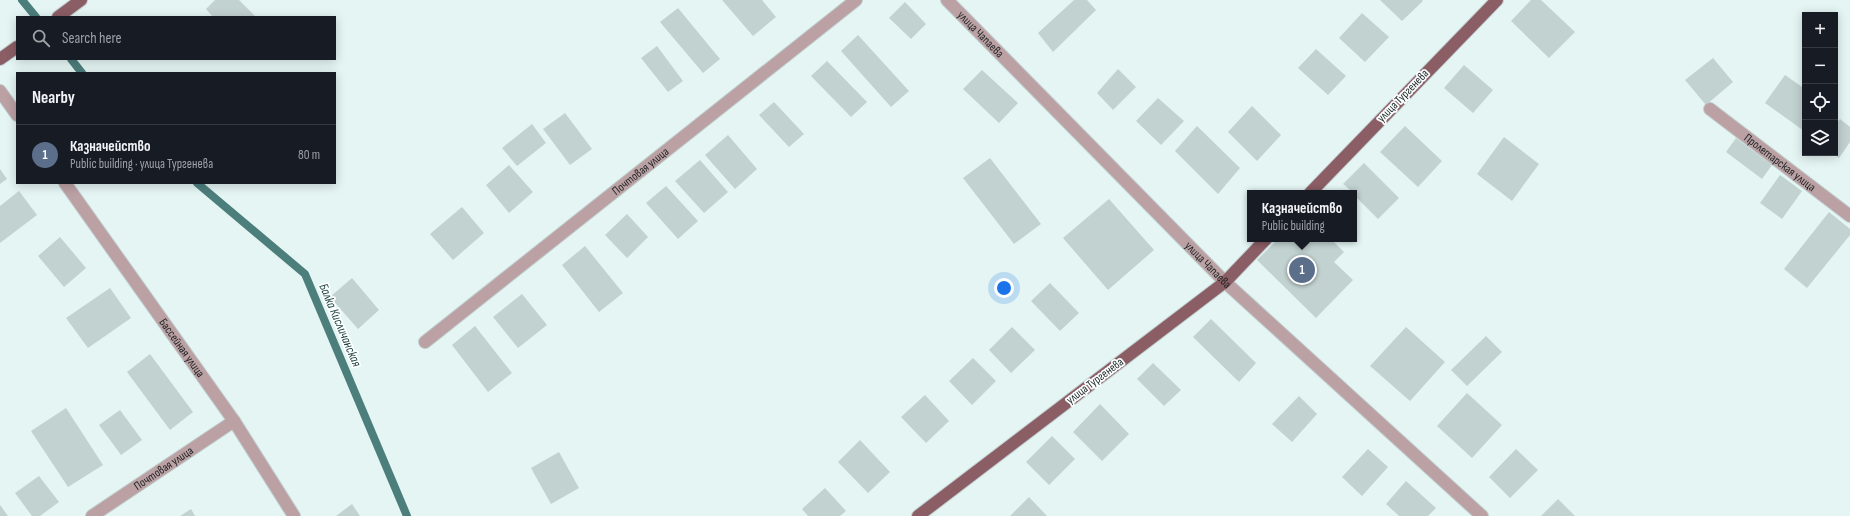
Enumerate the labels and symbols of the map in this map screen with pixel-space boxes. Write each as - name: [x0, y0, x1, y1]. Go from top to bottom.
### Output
- street label: улица Чапаева: [954, 8, 1007, 61]
- street label: улица Тургенева: [1374, 66, 1432, 126]
- street label: Пролетарская улица: [1741, 130, 1819, 195]
- street label: Почтовая улица: [609, 144, 672, 198]
- street label: улица Чапаева: [1182, 238, 1235, 292]
- pin: 1: [1289, 255, 1315, 285]
- your location: [994, 278, 1014, 298]
- water label: Балка Кисличанская: [315, 281, 365, 369]
- street label: Бассейная улица: [156, 315, 208, 380]
- street label: улица Тургенева: [1063, 354, 1127, 407]
- street label: Почтовая улица: [131, 443, 196, 493]

